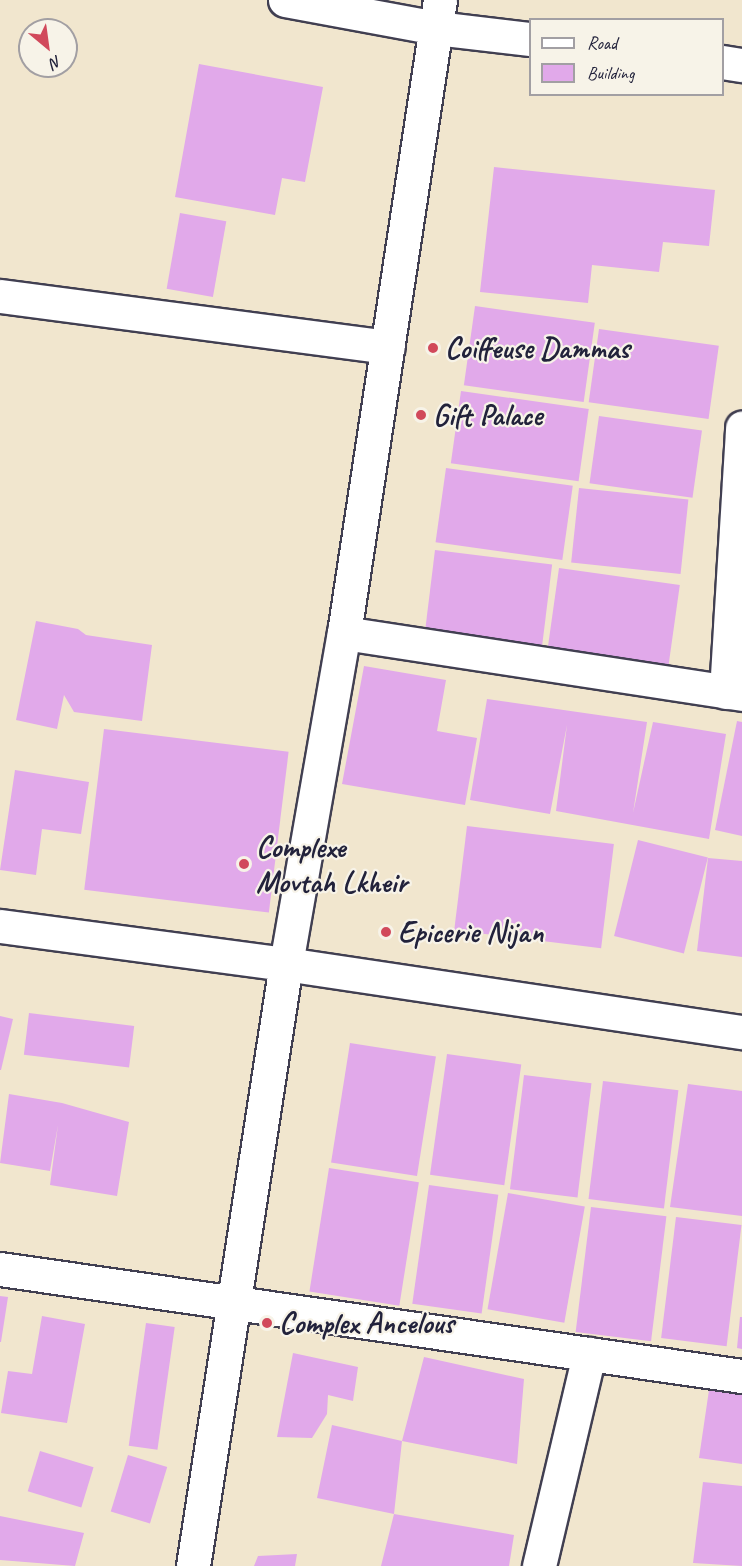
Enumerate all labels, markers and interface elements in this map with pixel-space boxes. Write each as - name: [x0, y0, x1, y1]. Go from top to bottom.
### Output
- north arrow: [18, 18, 78, 78]
- legend: [529, 18, 724, 96]
- text: Road: [587, 32, 617, 54]
- text: N: [47, 51, 65, 73]
- text: Building: [587, 62, 634, 84]
- place label: Coiffeuse Dammas: [445, 330, 629, 366]
- marker: Coiffeuse Dammas: [426, 341, 440, 355]
- place label: Gift Palace: [433, 397, 543, 433]
- marker: Gift Palace: [414, 408, 428, 422]
- place label: Complexe Movtah Lkheir: [256, 829, 407, 900]
- marker: Complexe Movtah Lkheir: [237, 857, 251, 871]
- place label: Epicerie Nijan: [398, 914, 544, 950]
- marker: Epicerie Nijan: [379, 925, 393, 939]
- place label: Complex Ancelous: [279, 1305, 453, 1341]
- marker: Complex Ancelous: [260, 1316, 274, 1330]

